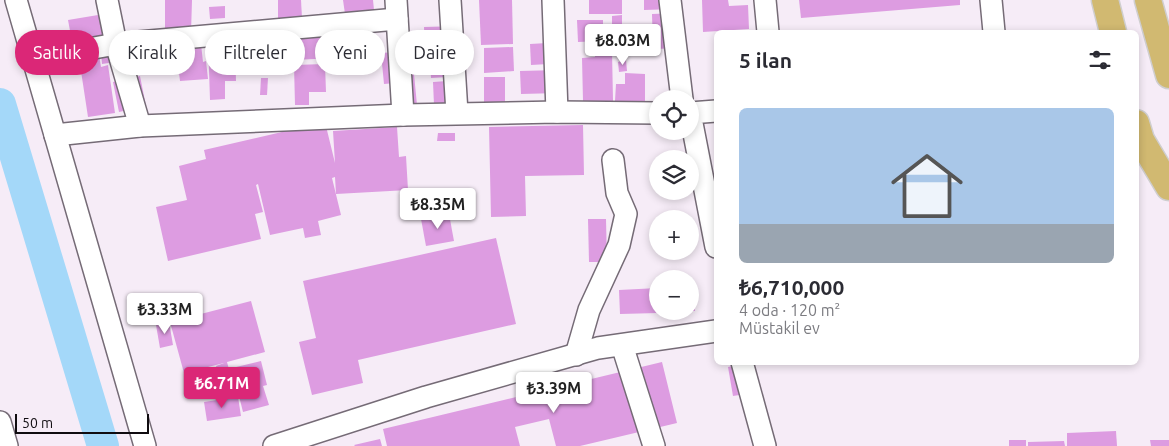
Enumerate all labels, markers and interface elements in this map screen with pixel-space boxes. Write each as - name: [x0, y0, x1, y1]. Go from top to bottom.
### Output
- pin: ₺8.03M: [582, 23, 664, 66]
- chip: Satılık: [15, 30, 99, 75]
- chip: Kiralık: [109, 30, 195, 75]
- chip: Filtreler: [205, 30, 305, 75]
- chip: Yeni: [315, 30, 385, 75]
- chip: Daire: [395, 30, 474, 75]
- text: ₺8.03M: [596, 31, 650, 49]
- icon: filters: [1086, 46, 1114, 74]
- text: 5 ilan: [739, 48, 792, 72]
- map controls: [649, 90, 699, 320]
- button: locate: [649, 90, 699, 140]
- icon: home: [882, 141, 972, 231]
- button: layers: [649, 150, 699, 200]
- pin: ₺8.35M: [397, 188, 479, 230]
- text: ₺8.35M: [411, 195, 465, 213]
- button: +: [649, 210, 699, 260]
- button: −: [649, 270, 699, 320]
- text: ₺6,710,000: [739, 275, 844, 299]
- pin: ₺3.33M: [124, 292, 206, 335]
- text: ₺3.33M: [138, 300, 192, 318]
- text: 4 oda · 120 m²: [739, 301, 840, 319]
- text: Müstakil ev: [739, 319, 820, 337]
- pin: ₺6.71M: [181, 366, 263, 409]
- pin: ₺3.39M: [513, 372, 595, 414]
- text: ₺6.71M: [195, 374, 249, 392]
- text: ₺3.39M: [527, 379, 581, 397]
- scale bar: [15, 411, 149, 434]
- text: 50 m: [22, 415, 53, 431]

